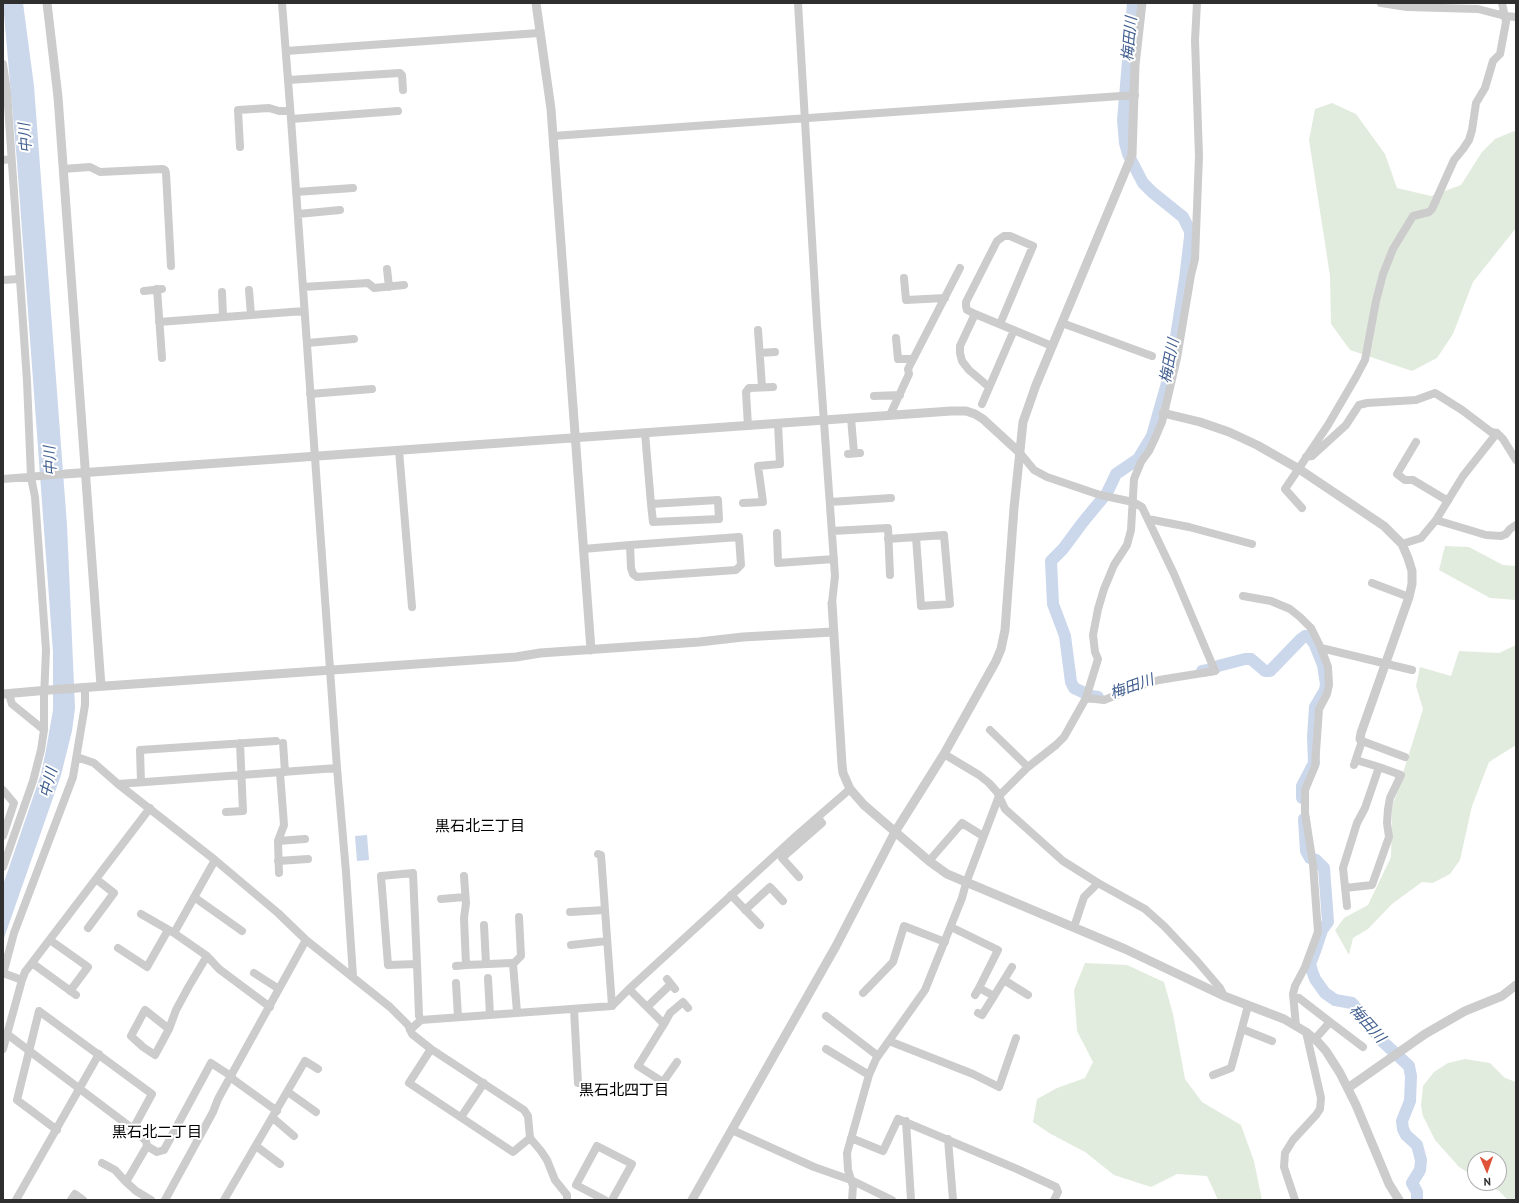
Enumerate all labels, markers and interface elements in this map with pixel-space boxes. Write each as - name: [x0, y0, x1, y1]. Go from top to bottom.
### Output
- water label: 梅田川: [1119, 16, 1141, 62]
- water label: 中川: [16, 122, 36, 154]
- water label: 梅田川: [1157, 337, 1183, 385]
- water label: 中川: [41, 446, 61, 476]
- water label: 梅田川: [1108, 671, 1156, 703]
- water label: 中川: [37, 766, 61, 800]
- district label: 黒石北三丁目: [435, 818, 525, 836]
- water label: 梅田川: [1345, 1001, 1389, 1047]
- district label: 黒石北四丁目: [579, 1082, 669, 1100]
- district label: 黒石北二丁目: [112, 1124, 202, 1142]
- north arrow: [1467, 1151, 1507, 1191]
- text: N: [1484, 1175, 1491, 1189]

